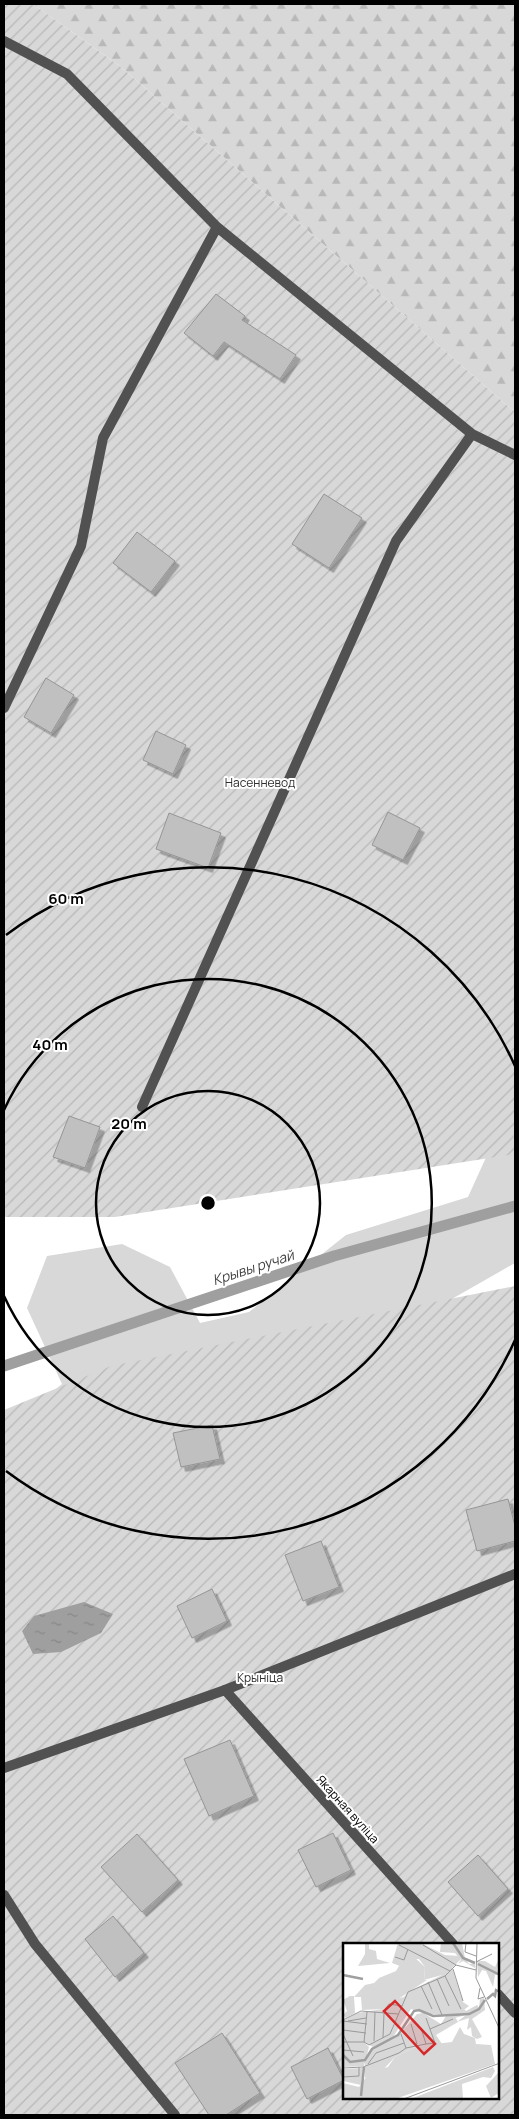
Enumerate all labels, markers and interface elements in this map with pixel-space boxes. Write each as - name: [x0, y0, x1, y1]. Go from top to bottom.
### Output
- park label: Насенневод: [225, 774, 295, 791]
- text: 60 m: [48, 888, 84, 909]
- text: 40 m: [32, 1034, 68, 1055]
- text: 20 m: [111, 1113, 147, 1134]
- centre of rings: [199, 1194, 217, 1212]
- water label: Крывы ручай: [210, 1245, 297, 1289]
- park label: Крыніца: [237, 1669, 283, 1686]
- street label: Якарная вуліца: [313, 1771, 383, 1847]
- inset map: [343, 1943, 499, 2099]

